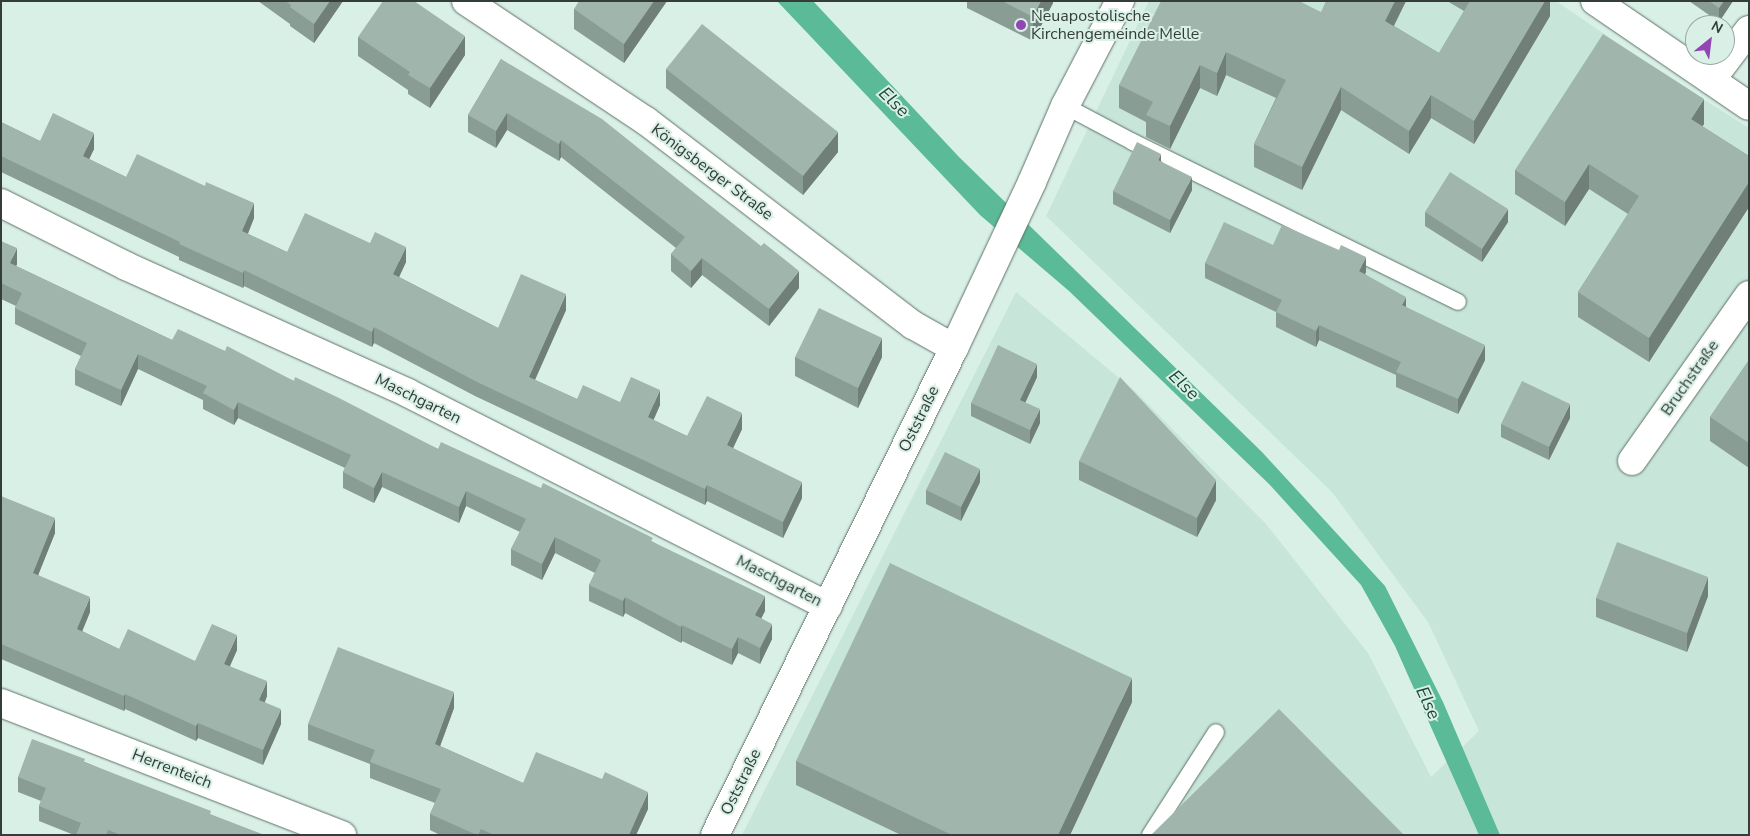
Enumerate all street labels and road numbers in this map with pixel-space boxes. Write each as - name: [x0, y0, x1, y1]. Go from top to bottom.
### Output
- street label: Königsberger Straße: [647, 120, 777, 224]
- street label: Bruchstraße: [1657, 337, 1723, 419]
- street label: Maschgarten: [372, 370, 464, 428]
- street label: Oststraße: [895, 383, 943, 455]
- street label: Maschgarten: [733, 551, 825, 611]
- street label: Herrenteich: [129, 745, 215, 793]
- street label: Oststraße: [717, 746, 765, 818]

